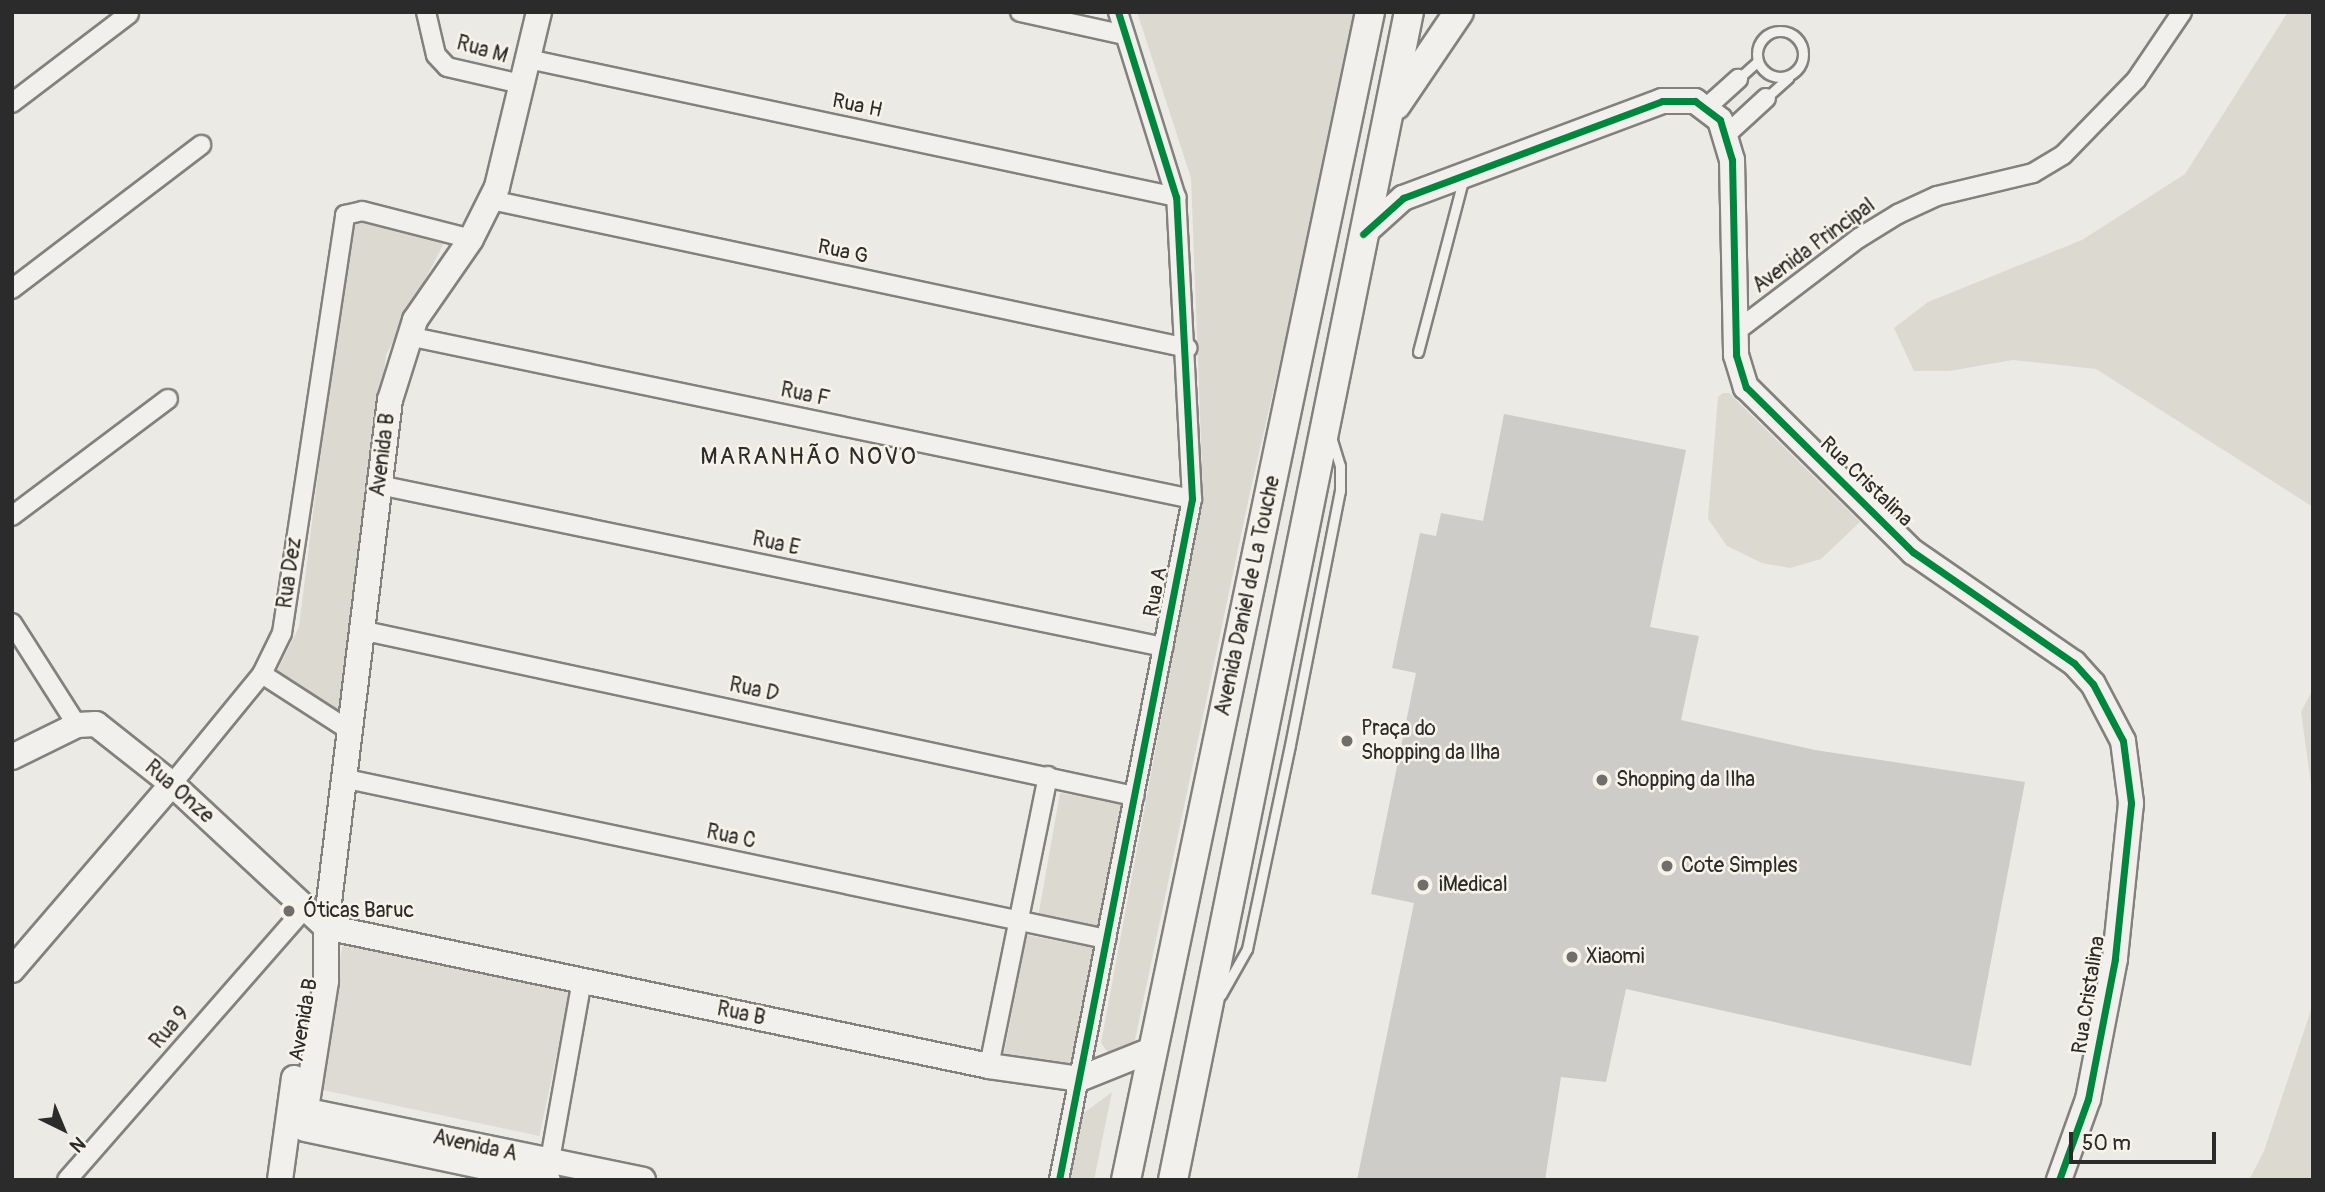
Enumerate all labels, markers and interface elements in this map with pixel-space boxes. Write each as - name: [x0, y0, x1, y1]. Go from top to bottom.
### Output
- street label: Rua M: [453, 31, 511, 69]
- street label: Rua H: [830, 88, 884, 124]
- street label: Avenida Principal: [1748, 193, 1880, 299]
- street label: Rua G: [815, 234, 871, 270]
- street label: Rua F: [778, 378, 832, 412]
- street label: Avenida B: [365, 412, 401, 498]
- street label: Rua Cristalina: [1814, 432, 1918, 532]
- district label: MARANHÃO NOVO: [702, 443, 916, 471]
- street label: Avenida Daniel de La Touche: [1210, 474, 1286, 718]
- street label: Rua E: [750, 527, 802, 561]
- street label: Rua Dez: [273, 536, 307, 610]
- street label: Rua A: [1139, 565, 1173, 619]
- street label: Rua D: [727, 672, 781, 708]
- place label: Praça do Shopping da Ilha: [1361, 716, 1500, 766]
- marker: Praça do Shopping da Ilha: [1339, 733, 1355, 749]
- street label: Rua Onze: [139, 755, 219, 829]
- place label: Shopping da Ilha: [1616, 767, 1755, 793]
- marker: Shopping da Ilha: [1594, 772, 1610, 788]
- street label: Rua C: [704, 819, 758, 855]
- place label: Cote Simples: [1681, 853, 1797, 879]
- marker: Cote Simples: [1659, 858, 1675, 874]
- place label: iMedical: [1439, 872, 1508, 898]
- marker: iMedical: [1413, 875, 1433, 895]
- place label: Óticas Baruc: [303, 898, 414, 924]
- marker: Óticas Baruc: [281, 903, 297, 919]
- street label: Rua Cristalina: [2067, 934, 2111, 1056]
- place label: Xiaomi: [1586, 944, 1644, 970]
- marker: Xiaomi: [1564, 949, 1580, 965]
- street label: Avenida B: [284, 977, 324, 1063]
- street label: Rua B: [714, 997, 768, 1031]
- street label: Rua 9: [145, 1002, 195, 1054]
- north arrow: [28, 1094, 98, 1164]
- scale bar: [2073, 1118, 2220, 1162]
- street label: Avenida A: [431, 1125, 519, 1167]
- text: 50 m: [2082, 1130, 2131, 1157]
- text: N: [64, 1131, 90, 1158]

